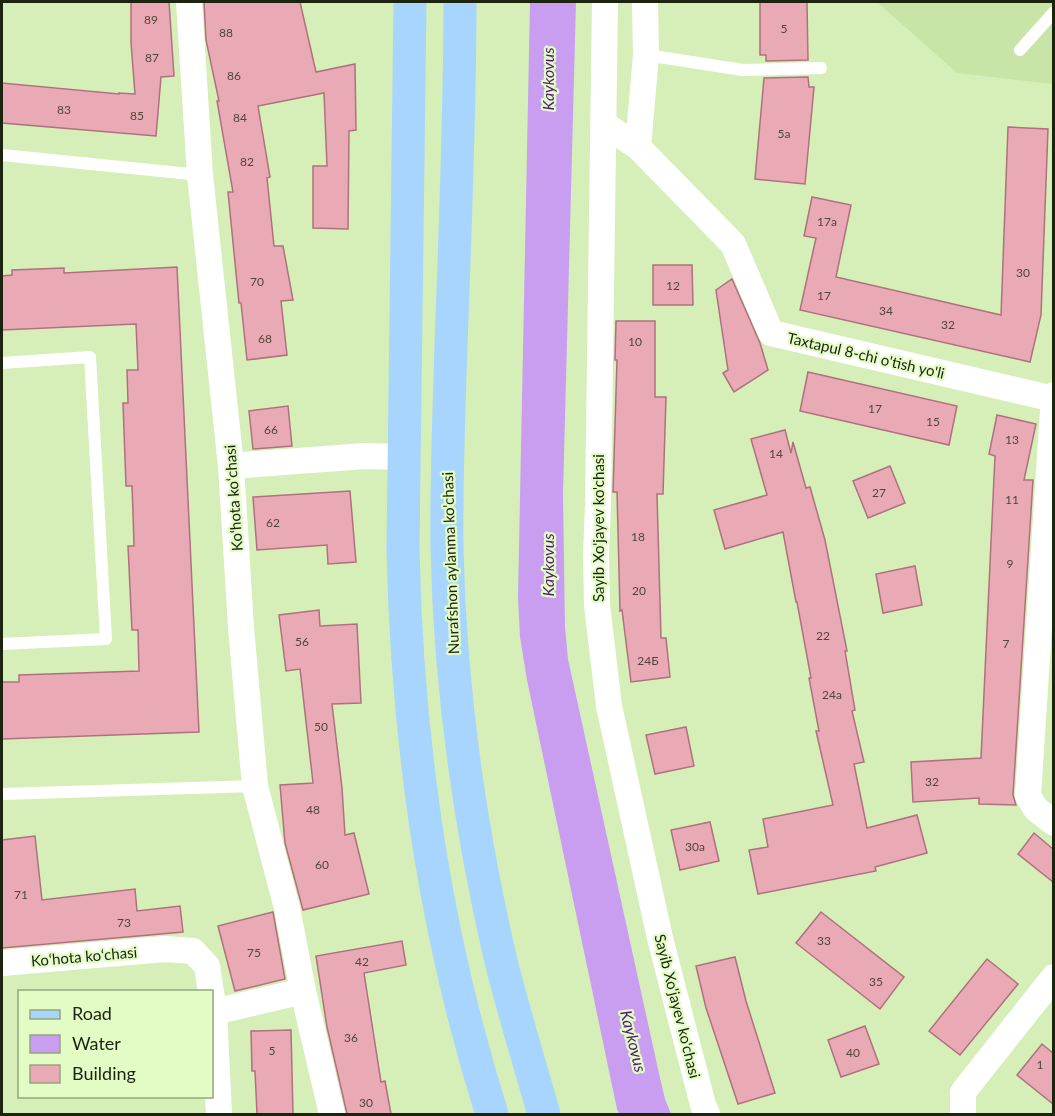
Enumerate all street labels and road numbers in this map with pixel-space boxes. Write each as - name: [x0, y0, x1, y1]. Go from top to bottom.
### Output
- street label: Taxtapul 8-chi o'tish yo'li: [786, 328, 946, 382]
- street label: Koʻhota koʻchasi: [220, 444, 246, 552]
- street label: Sayib Xo'jayev ko'chasi: [589, 454, 607, 602]
- street label: Nurafshon aylanma ko'chasi: [438, 472, 462, 654]
- street label: Sayib Xo'jayev ko'chasi: [651, 932, 705, 1080]
- street label: Koʻhota koʻchasi: [30, 942, 138, 970]

